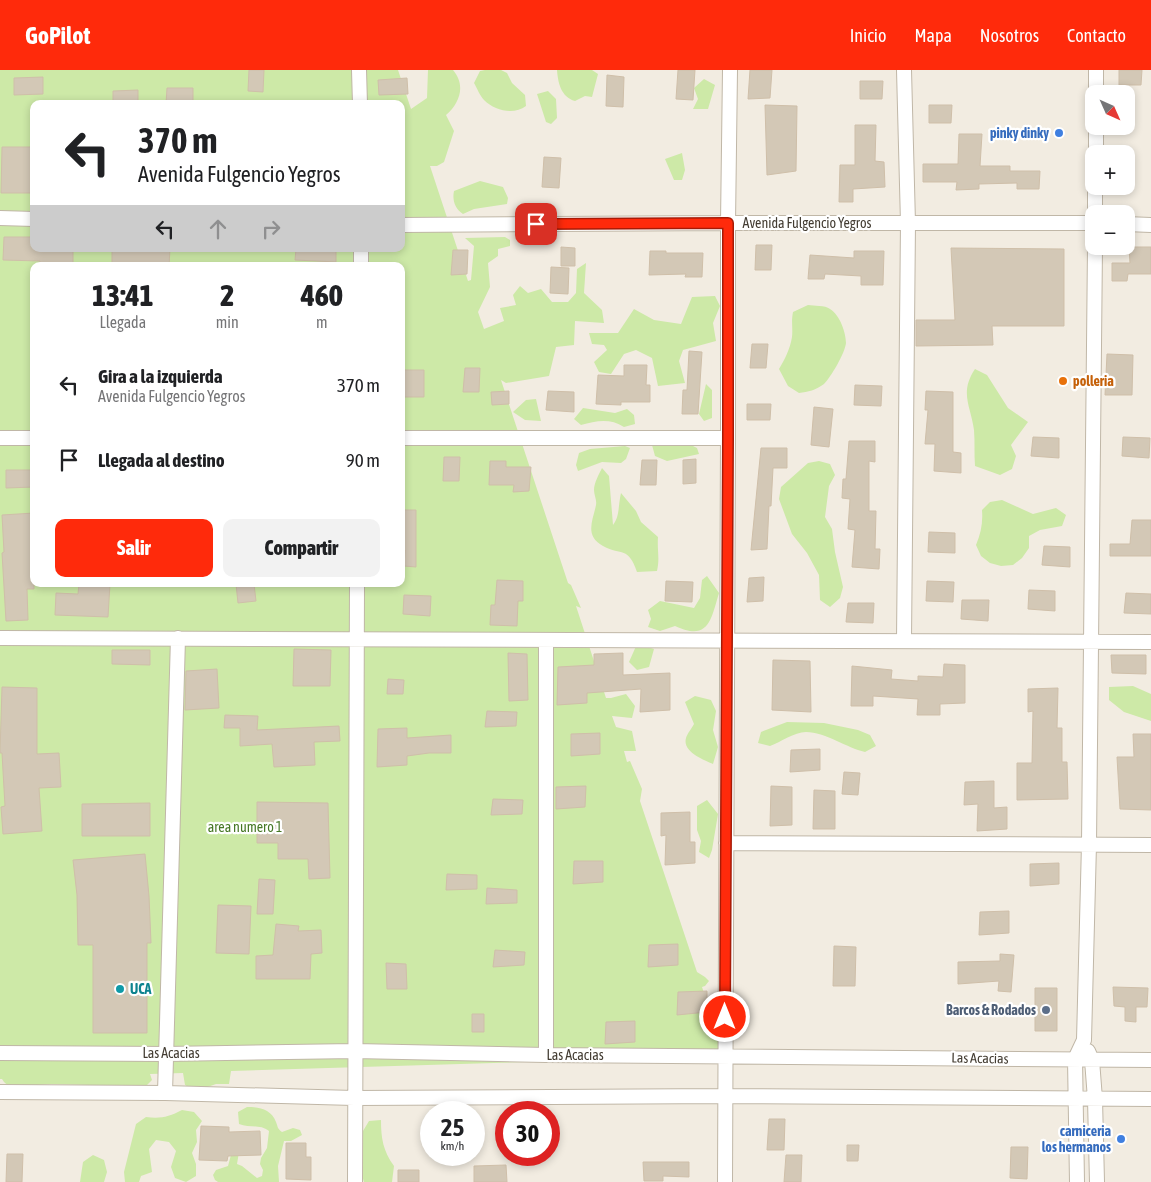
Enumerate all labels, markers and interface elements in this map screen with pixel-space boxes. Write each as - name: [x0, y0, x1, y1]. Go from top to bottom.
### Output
- text: GoPilot: [25, 22, 90, 49]
- text: Inicio: [850, 25, 886, 46]
- text: Mapa: [914, 25, 952, 46]
- text: Nosotros: [980, 25, 1039, 46]
- text: Contacto: [1067, 25, 1126, 46]
- north arrow: [1085, 85, 1135, 135]
- map controls: [1085, 85, 1135, 255]
- icon: left: [55, 120, 120, 185]
- text: 370 m: [138, 120, 217, 160]
- place label: pinky dinky: [990, 125, 1049, 141]
- marker: pinky dinky: [1053, 127, 1065, 139]
- button: +: [1085, 145, 1135, 195]
- text: Avenida Fulgencio Yegros: [138, 161, 341, 187]
- pin: [515, 203, 557, 245]
- button: −: [1085, 205, 1135, 255]
- icon: arrive: [522, 210, 550, 238]
- icon: left: [151, 215, 179, 243]
- icon: ahead: [204, 215, 232, 243]
- icon: right: [257, 215, 285, 243]
- street label: Avenida Fulgencio Yegros: [743, 215, 871, 231]
- text: 13:41: [92, 278, 154, 312]
- text: 2: [220, 278, 234, 312]
- text: 460: [301, 278, 343, 312]
- text: Llegada: [100, 313, 146, 331]
- text: min: [216, 313, 239, 331]
- text: m: [316, 313, 328, 331]
- text: Gira a la izquierda: [98, 365, 223, 387]
- icon: left: [55, 371, 83, 399]
- place label: polleria: [1073, 373, 1114, 389]
- text: 370 m: [337, 374, 380, 396]
- marker: polleria: [1057, 375, 1069, 387]
- text: Avenida Fulgencio Yegros: [98, 387, 245, 405]
- icon: arrive: [55, 446, 83, 474]
- text: Llegada al destino: [98, 449, 225, 471]
- text: 90 m: [346, 449, 380, 471]
- button: Salir: [55, 519, 213, 577]
- button: Compartir: [223, 519, 380, 577]
- park label: area numero 1: [208, 819, 282, 835]
- place label: UCA: [130, 981, 152, 997]
- marker: UCA: [114, 983, 126, 995]
- position arrow: [698, 990, 750, 1042]
- place label: Barcos & Rodados: [946, 1002, 1036, 1018]
- marker: Barcos & Rodados: [1040, 1004, 1052, 1016]
- street label: Las Acacias: [142, 1045, 200, 1061]
- street label: Las Acacias: [546, 1047, 604, 1063]
- street label: Las Acacias: [951, 1050, 1009, 1066]
- speed limit sign: 30: [495, 1101, 560, 1166]
- text: 25: [441, 1113, 464, 1141]
- place label: carniceria los hermanos: [1042, 1123, 1111, 1155]
- marker: carniceria los hermanos: [1115, 1133, 1127, 1145]
- text: km/h: [441, 1139, 464, 1153]

